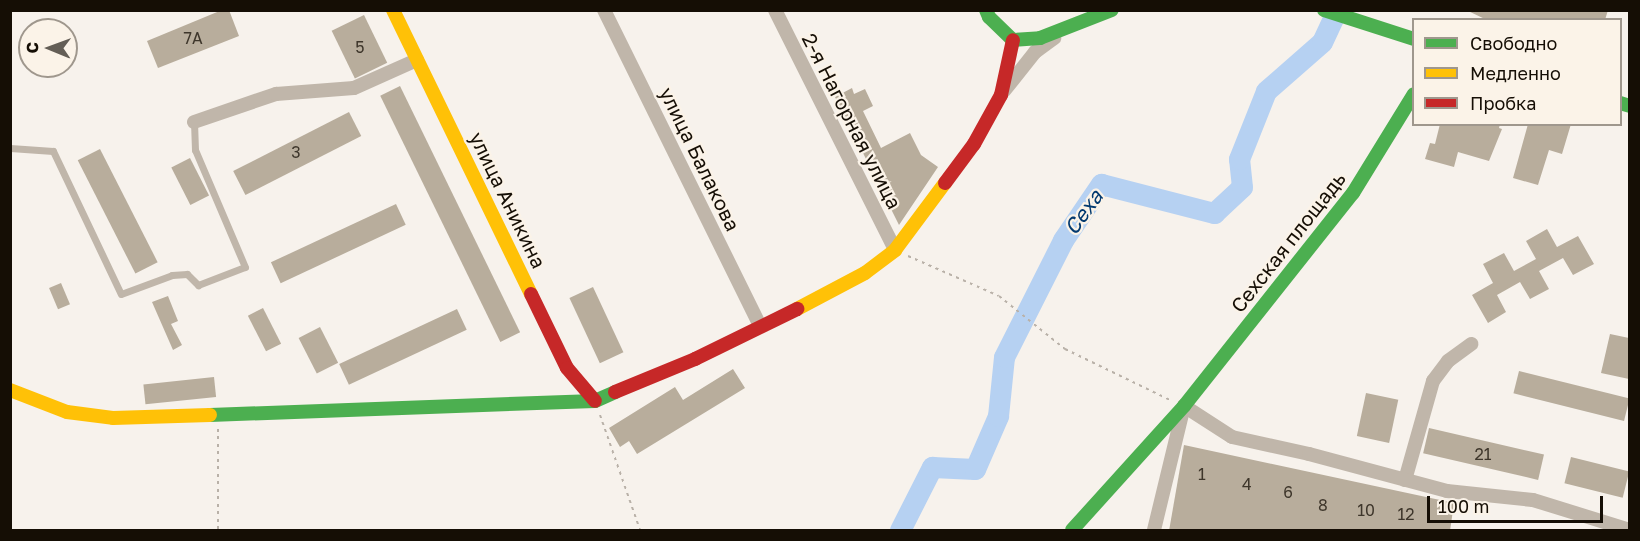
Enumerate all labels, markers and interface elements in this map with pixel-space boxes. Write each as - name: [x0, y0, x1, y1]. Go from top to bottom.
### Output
- north arrow: [18, 18, 78, 78]
- legend: [1412, 18, 1622, 126]
- house number: 7А: [183, 28, 203, 48]
- street label: 2-я Нагорная улица: [797, 29, 907, 213]
- text: Свободно: [1470, 32, 1557, 54]
- house number: 5: [355, 37, 365, 57]
- text: С: [22, 42, 42, 54]
- text: Медленно: [1470, 62, 1561, 84]
- street label: улица Балакова: [655, 83, 745, 235]
- text: Пробка: [1470, 92, 1536, 114]
- street label: улица Аникина: [465, 128, 551, 272]
- house number: 3: [291, 142, 301, 162]
- street label: Сехская площадь: [1226, 167, 1350, 317]
- water label: Сеха: [1058, 185, 1108, 239]
- house number: 21: [1474, 444, 1492, 464]
- house number: 1: [1198, 464, 1206, 484]
- house number: 4: [1242, 474, 1252, 494]
- house number: 6: [1283, 482, 1293, 502]
- scale bar: [1430, 484, 1606, 522]
- house number: 8: [1318, 495, 1328, 515]
- text: 100 m: [1438, 495, 1489, 517]
- house number: 10: [1357, 500, 1375, 520]
- house number: 12: [1397, 504, 1415, 524]

